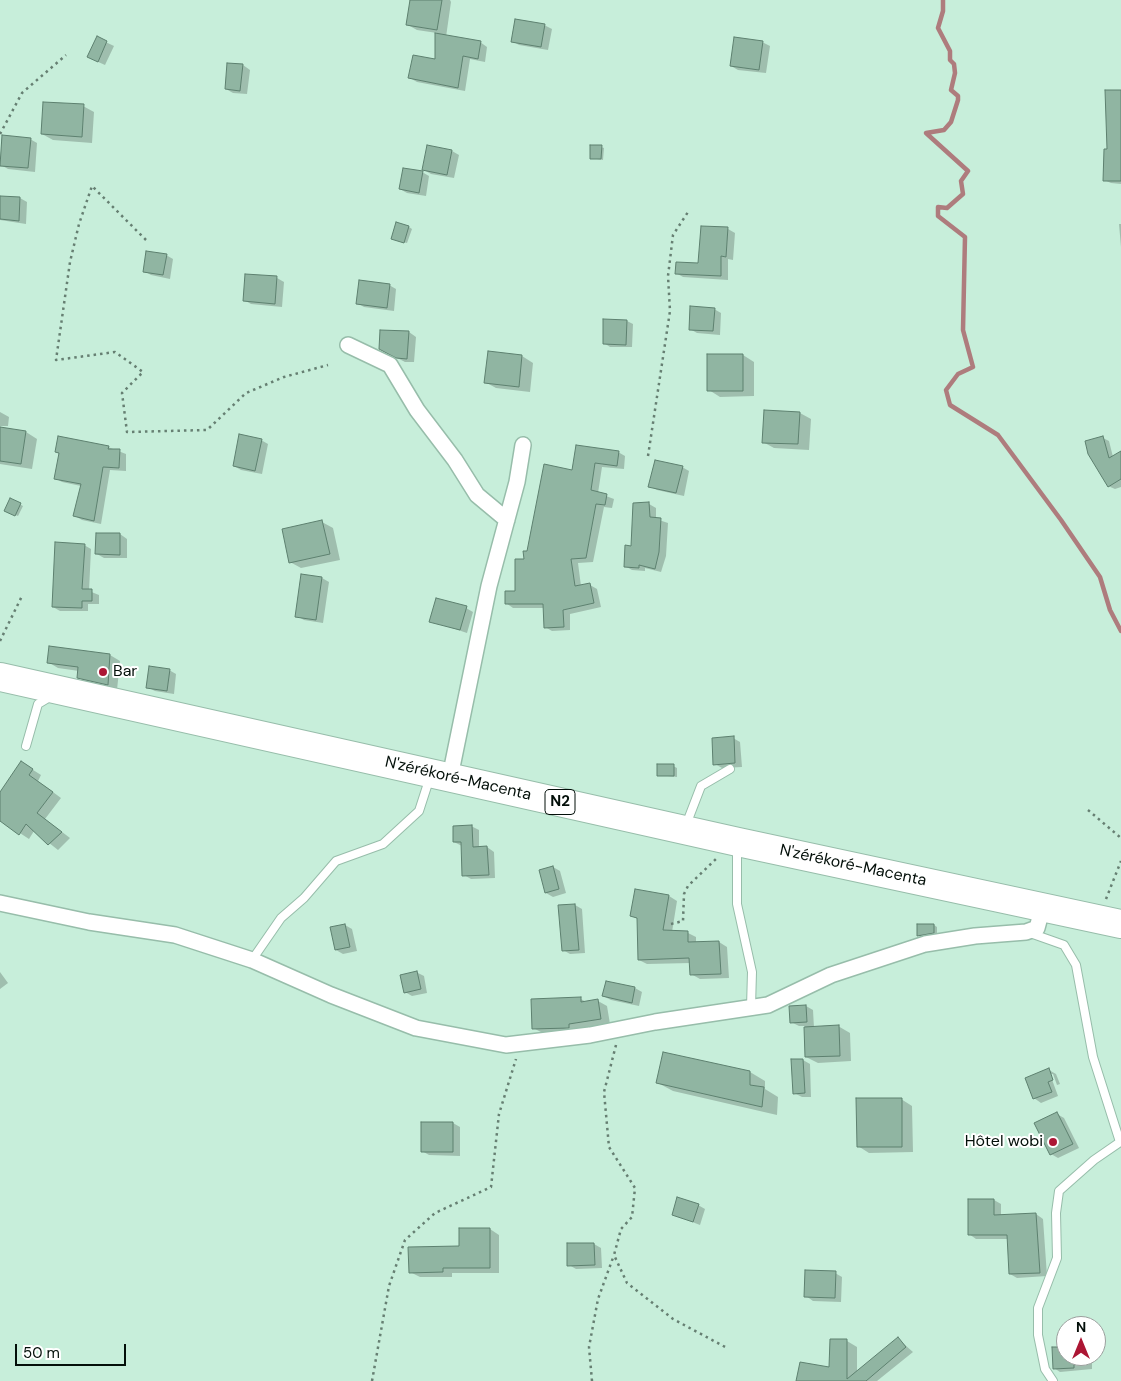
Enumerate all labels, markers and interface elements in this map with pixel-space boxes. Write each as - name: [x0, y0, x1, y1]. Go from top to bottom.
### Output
- place label: Bar: [113, 662, 137, 682]
- marker: Bar: [97, 666, 109, 678]
- street label: N'zérékoré-Macenta: [383, 753, 533, 805]
- road number: N2: [545, 790, 575, 814]
- street label: N'zérékoré-Macenta: [778, 841, 928, 891]
- place label: Hôtel wobi: [965, 1132, 1043, 1152]
- marker: Hôtel wobi: [1047, 1136, 1059, 1148]
- north arrow: [1056, 1316, 1106, 1366]
- text: N: [1076, 1318, 1086, 1336]
- scale bar: [18, 1334, 129, 1366]
- text: 50 m: [23, 1343, 60, 1363]

